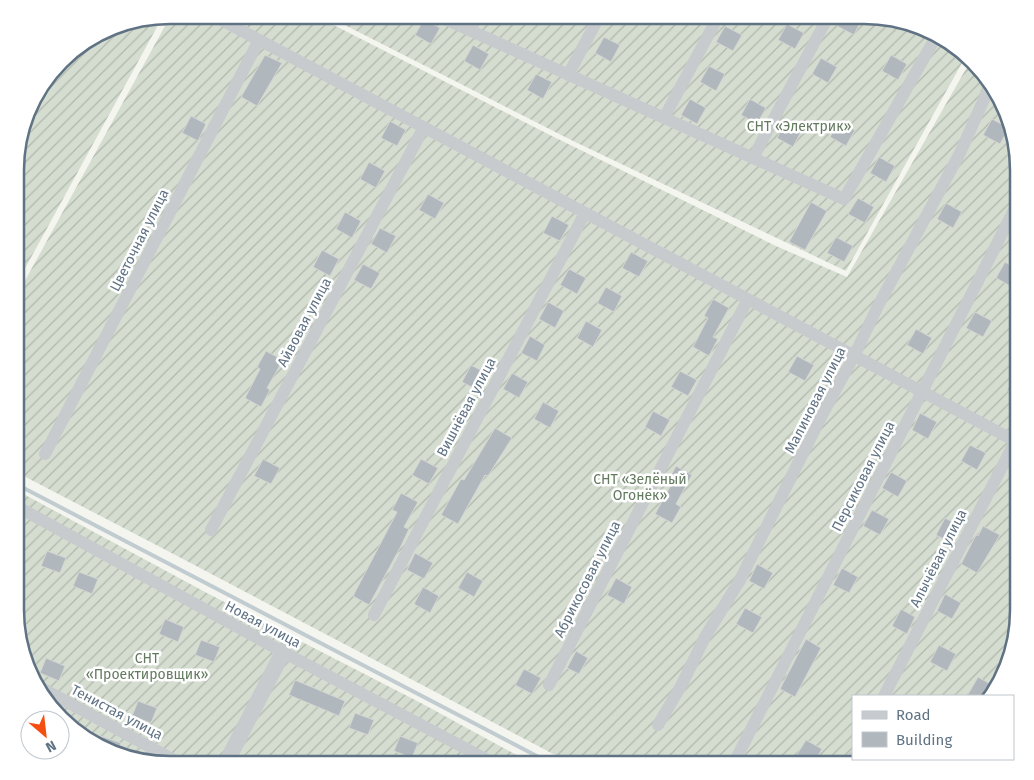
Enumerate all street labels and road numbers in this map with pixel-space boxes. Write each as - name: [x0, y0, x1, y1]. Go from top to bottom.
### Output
- street label: Цветочная улица: [106, 186, 173, 294]
- street label: Айвовая улица: [274, 275, 335, 370]
- street label: Малиновая улица: [781, 344, 850, 456]
- street label: Вишнёвая улица: [433, 355, 500, 460]
- street label: Персиковая улица: [828, 418, 899, 534]
- street label: Алычёвая улица: [906, 506, 970, 610]
- street label: Абрикосовая улица: [551, 518, 624, 640]
- street label: Новая улица: [222, 597, 304, 652]
- street label: Тенистая улица: [68, 681, 165, 744]

